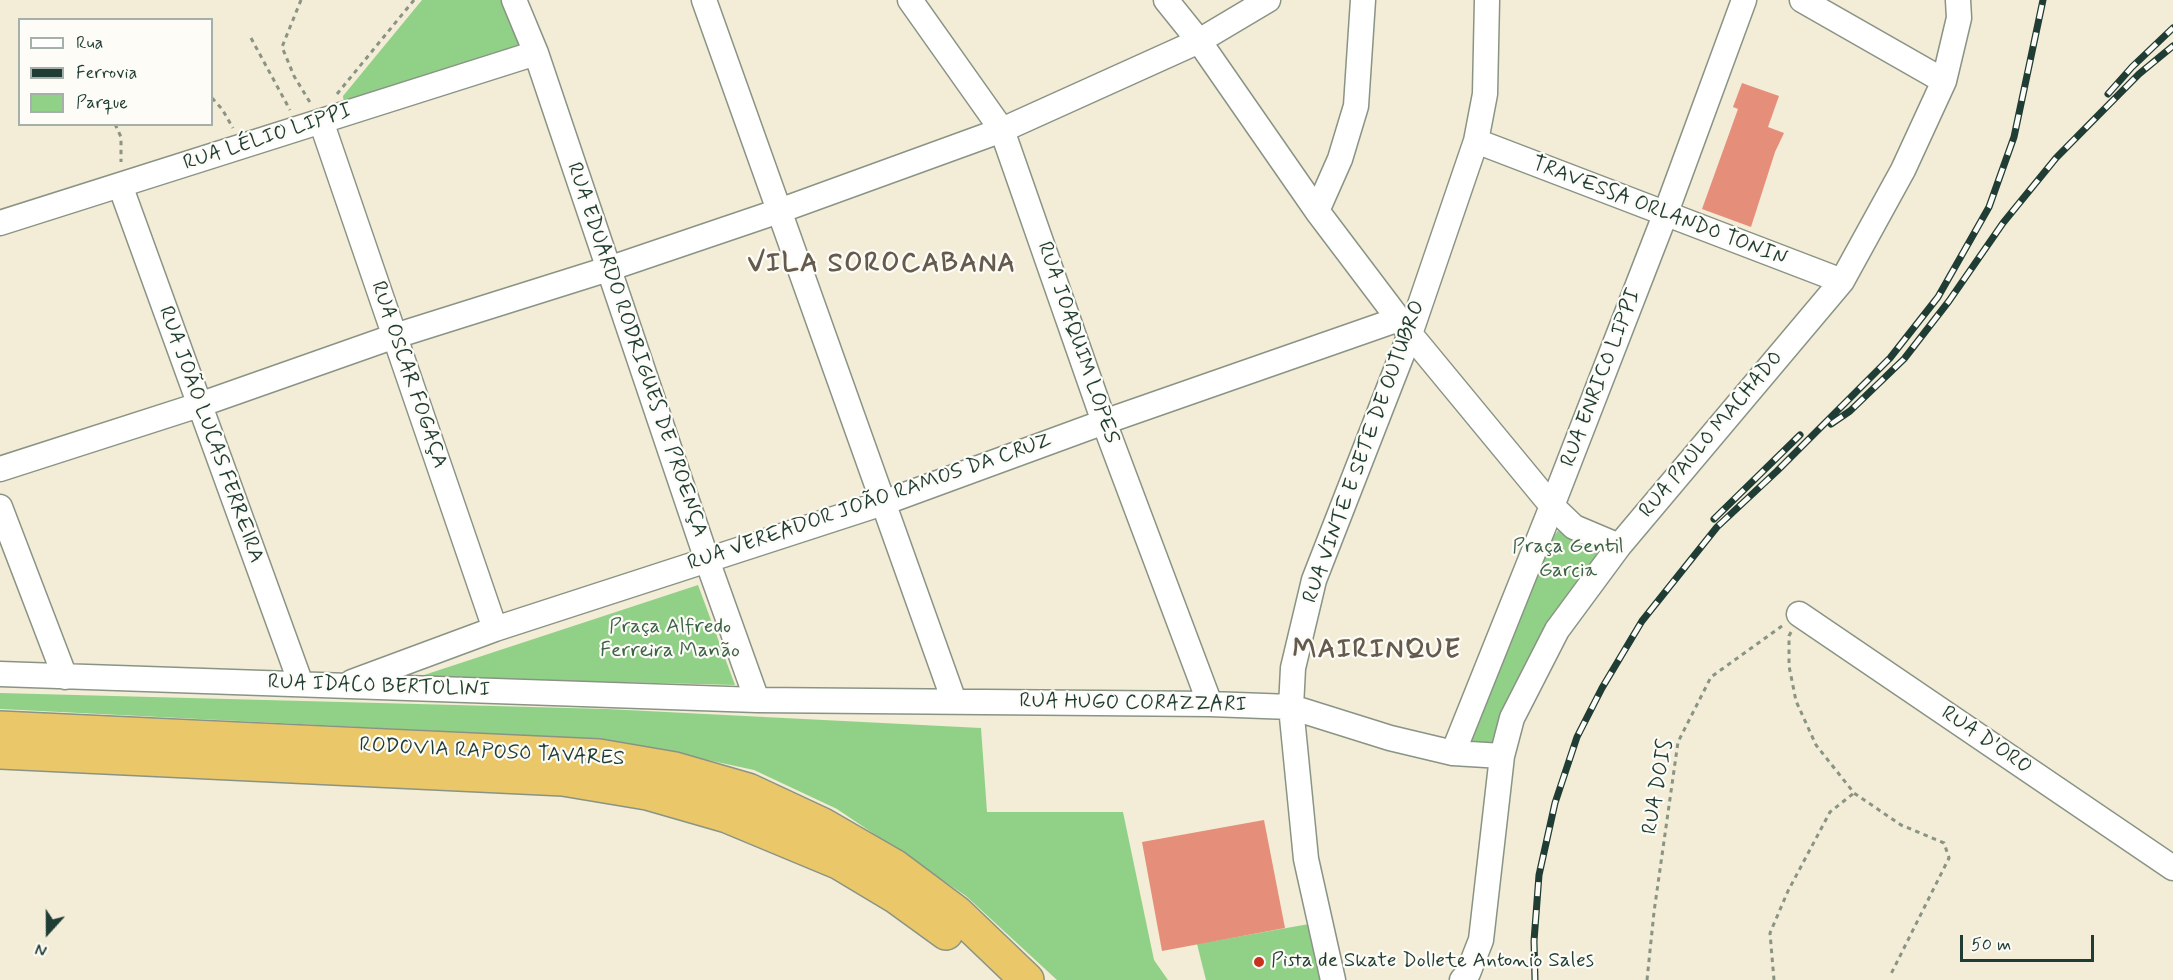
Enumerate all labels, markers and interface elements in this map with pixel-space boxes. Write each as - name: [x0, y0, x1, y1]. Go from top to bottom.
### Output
- legend: [18, 18, 213, 126]
- text: Rua: [76, 31, 103, 55]
- text: Ferrovia: [76, 61, 137, 85]
- text: Parque: [76, 91, 128, 115]
- street label: RUA LÉLIO LIPPI: [181, 99, 355, 177]
- street label: TRAVESSA ORLANDO TONIN: [1528, 152, 1790, 272]
- street label: RUA EDUARDO RODRIGUES DE PROENÇA: [560, 159, 712, 541]
- street label: RUA JOAQUIM LOPES: [1031, 239, 1123, 447]
- district label: VILA SOROCABANA: [751, 249, 1013, 281]
- street label: RUA OSCAR FOGAÇA: [364, 278, 452, 472]
- street label: RUA ENRICO LIPPI: [1556, 285, 1648, 471]
- street label: RUA VINTE E SETE DE OUTUBRO: [1298, 297, 1432, 607]
- street label: RUA JOÃO LUCAS FERREIRA: [152, 303, 268, 567]
- street label: RUA PAULO MACHADO: [1635, 346, 1789, 524]
- street label: RUA VEREADOR JOÃO RAMOS DA CRUZ: [685, 429, 1055, 577]
- park label: Praça Gentil Garcia: [1512, 535, 1624, 585]
- park label: Praça Alfredo Ferreira Manão: [600, 615, 740, 665]
- district label: MAIRINQUE: [1294, 635, 1460, 667]
- street label: RUA IDACO BERTOLINI: [267, 671, 491, 703]
- street label: RUA HUGO CORAZZARI: [1019, 689, 1247, 719]
- street label: RUA D'ORO: [1936, 701, 2036, 781]
- street label: RODOVIA RAPOSO TAVARES: [359, 733, 625, 773]
- street label: RUA DOIS: [1638, 737, 1680, 837]
- north arrow: [18, 902, 78, 962]
- scale bar: [1963, 923, 2096, 961]
- text: 50 m: [1971, 933, 2011, 957]
- text: N: [33, 938, 50, 961]
- place label: Pista de Skate Dollete Antonio Sales: [1271, 949, 1594, 975]
- marker: Pista de Skate Dollete Antonio Sales: [1252, 955, 1266, 969]

